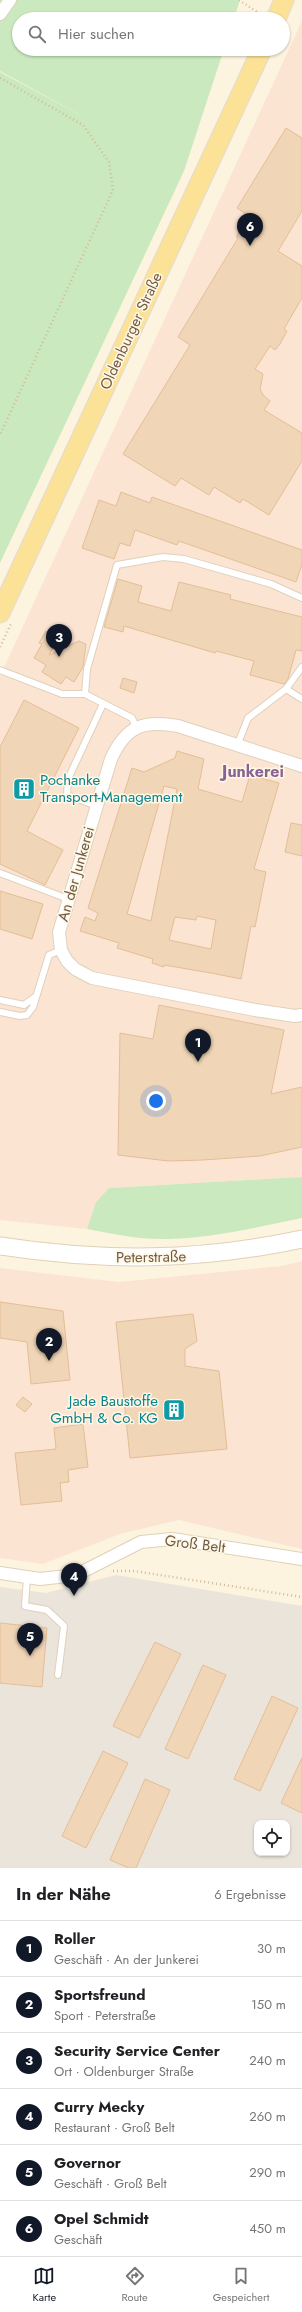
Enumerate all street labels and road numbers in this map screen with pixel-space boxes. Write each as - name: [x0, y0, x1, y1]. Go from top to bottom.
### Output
- street label: Oldenburger Straße: [94, 269, 168, 393]
- street label: An der Junkerei: [52, 824, 100, 924]
- street label: Peterstraße: [116, 1245, 187, 1269]
- street label: Groß Belt: [163, 1529, 227, 1559]

